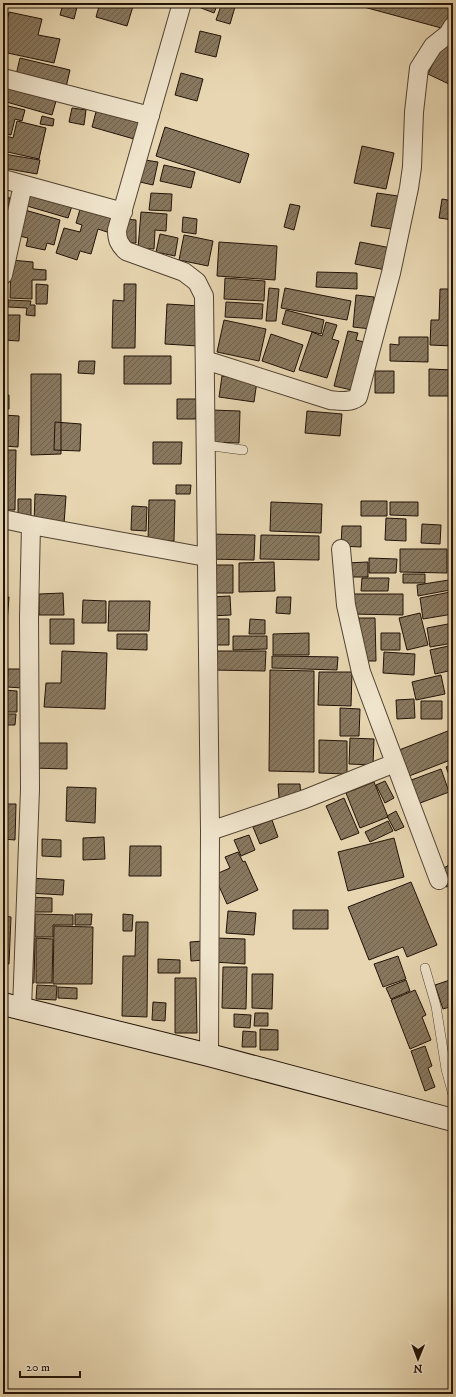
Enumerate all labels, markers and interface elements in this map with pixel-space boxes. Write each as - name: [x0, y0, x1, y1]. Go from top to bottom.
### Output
- north arrow: [398, 1339, 438, 1379]
- scale bar: [20, 1353, 80, 1379]
- text: 20 m: [26, 1360, 50, 1375]
- text: N: [413, 1361, 422, 1375]

